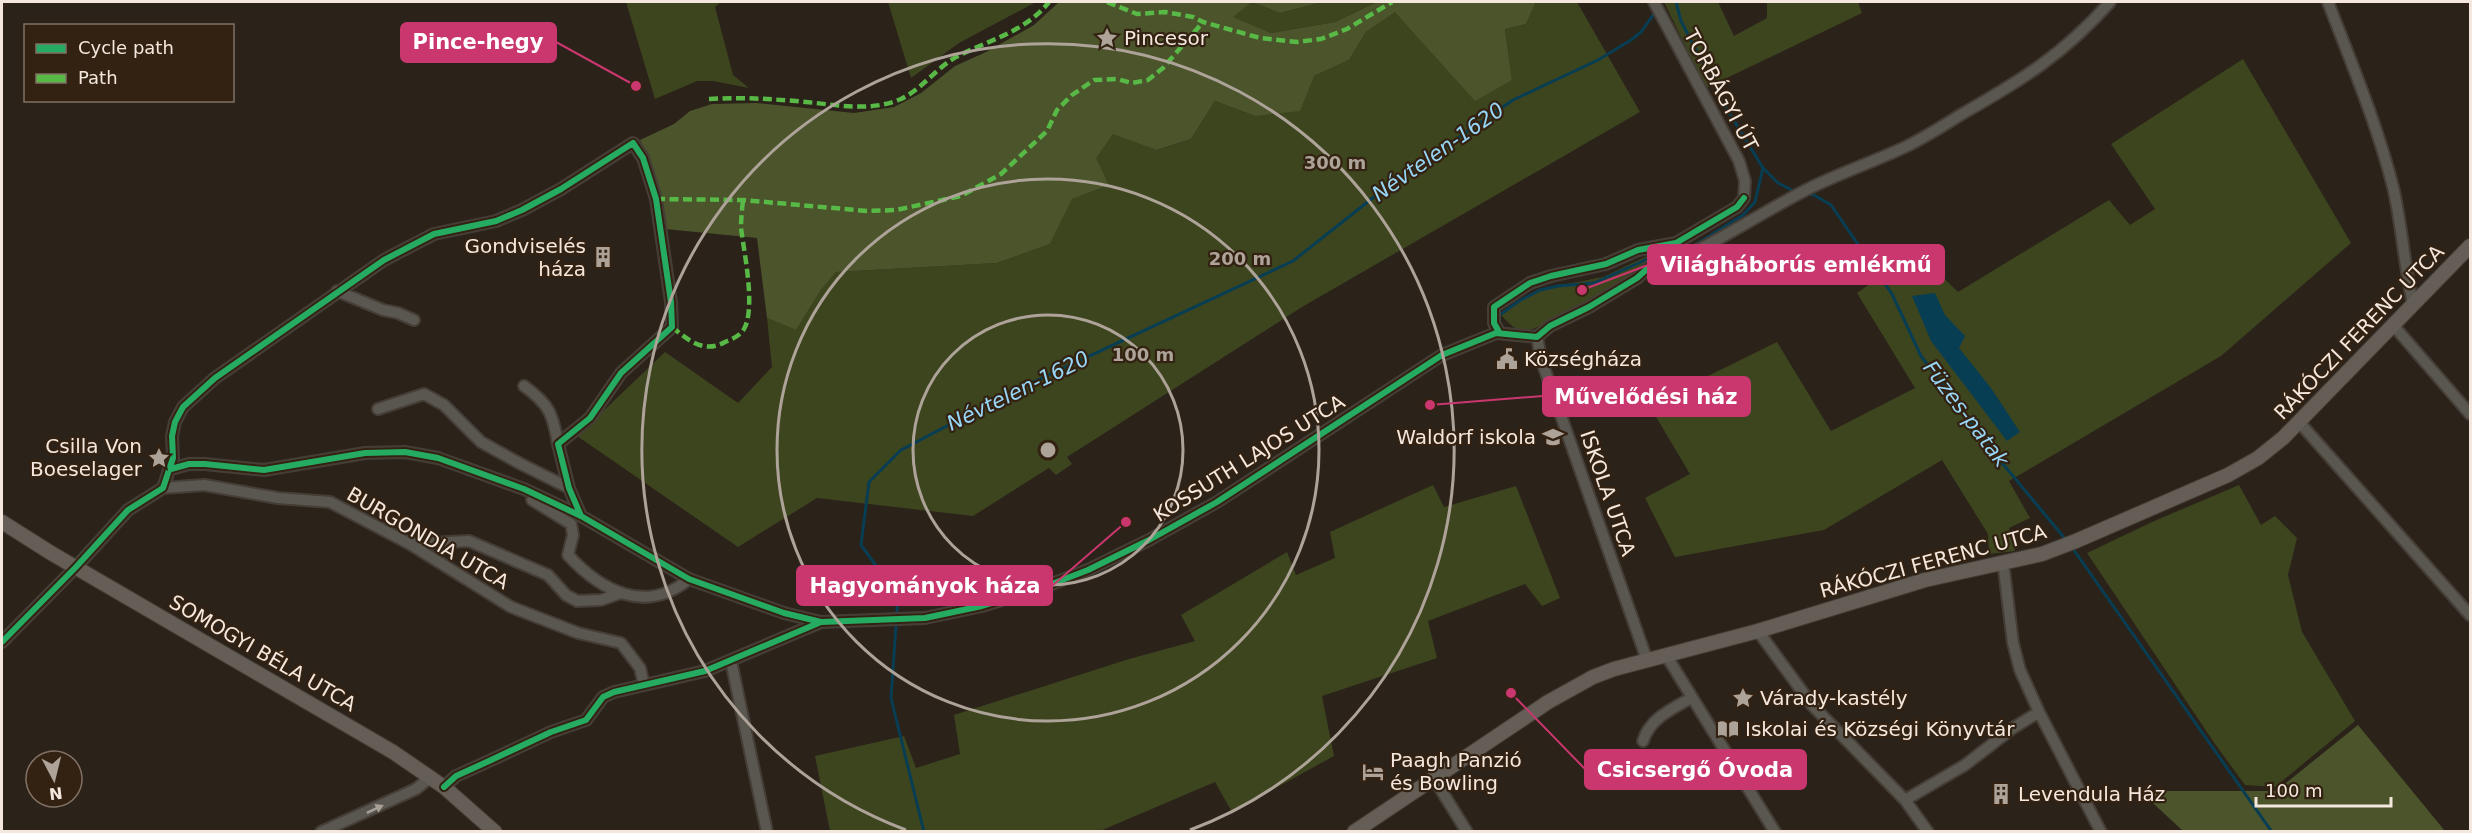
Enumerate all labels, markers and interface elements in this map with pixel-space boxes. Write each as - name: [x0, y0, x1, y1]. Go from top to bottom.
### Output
- callout: Pince-hegy: [401, 23, 556, 62]
- legend: [24, 24, 234, 102]
- street label: TORBÁGYI ÚT: [1678, 24, 1764, 156]
- place icon: Pincesor: [1095, 26, 1119, 50]
- place label: Pincesor: [1124, 26, 1209, 50]
- text: Pince-hegy: [413, 30, 544, 54]
- text: Cycle path: [78, 37, 174, 58]
- text: Path: [78, 67, 118, 88]
- water label: Névtelen-1620: [1368, 98, 1508, 206]
- text: 300 m: [1304, 152, 1366, 173]
- place label: Gondviselés háza: [464, 234, 586, 281]
- street label: RÁKÓCZI FERENC UTCA: [2269, 239, 2449, 424]
- building icon: Gondviselés háza: [591, 245, 615, 269]
- callout: Világháborús emlékmű: [1648, 245, 1944, 284]
- text: 200 m: [1209, 248, 1271, 269]
- text: Világháborús emlékmű: [1660, 253, 1932, 277]
- text: 100 m: [1112, 344, 1174, 365]
- water label: Névtelen-1620: [943, 346, 1093, 436]
- public building icon: Községháza: [1495, 347, 1519, 371]
- place label: Községháza: [1524, 347, 1642, 371]
- water label: Füzes-patak: [1918, 356, 2014, 472]
- callout: Művelődési ház: [1543, 377, 1750, 416]
- text: Művelődési ház: [1554, 385, 1738, 409]
- street label: KOSSUTH LAJOS UTCA: [1149, 389, 1349, 527]
- place label: Waldorf iskola: [1396, 425, 1536, 449]
- school or university icon: Waldorf iskola: [1541, 425, 1565, 449]
- street label: ISKOLA UTCA: [1575, 427, 1641, 559]
- place label: Csilla Von Boeselager: [30, 434, 143, 481]
- centre of rings: [1038, 440, 1058, 460]
- place icon: Csilla Von Boeselager: [147, 446, 171, 470]
- street label: BURGONDIA UTCA: [343, 482, 514, 594]
- street label: RÁKÓCZI FERENC UTCA: [1817, 519, 2049, 603]
- callout: Hagyományok háza: [797, 566, 1052, 605]
- text: Hagyományok háza: [810, 574, 1040, 598]
- street label: SOMOGYI BÉLA UTCA: [165, 590, 361, 716]
- place icon: Várady-kastély: [1731, 686, 1755, 710]
- place label: Várady-kastély: [1760, 686, 1908, 710]
- library icon: Iskolai és Községi Könyvtár: [1716, 717, 1740, 741]
- place label: Iskolai és Községi Könyvtár: [1745, 717, 2015, 741]
- place label: Paagh Panzió és Bowling: [1390, 748, 1522, 795]
- north arrow: [24, 749, 84, 809]
- callout: Csicsergő Óvoda: [1585, 750, 1806, 789]
- text: Csicsergő Óvoda: [1597, 757, 1793, 782]
- hotel icon: Paagh Panzió és Bowling: [1361, 760, 1385, 784]
- scale bar: [2256, 770, 2391, 808]
- text: 100 m: [2265, 780, 2323, 801]
- building icon: Levendula Ház: [1989, 782, 2013, 806]
- place label: Levendula Ház: [2018, 782, 2165, 806]
- text: N: [48, 783, 64, 804]
- one-way arrow: [366, 803, 384, 813]

